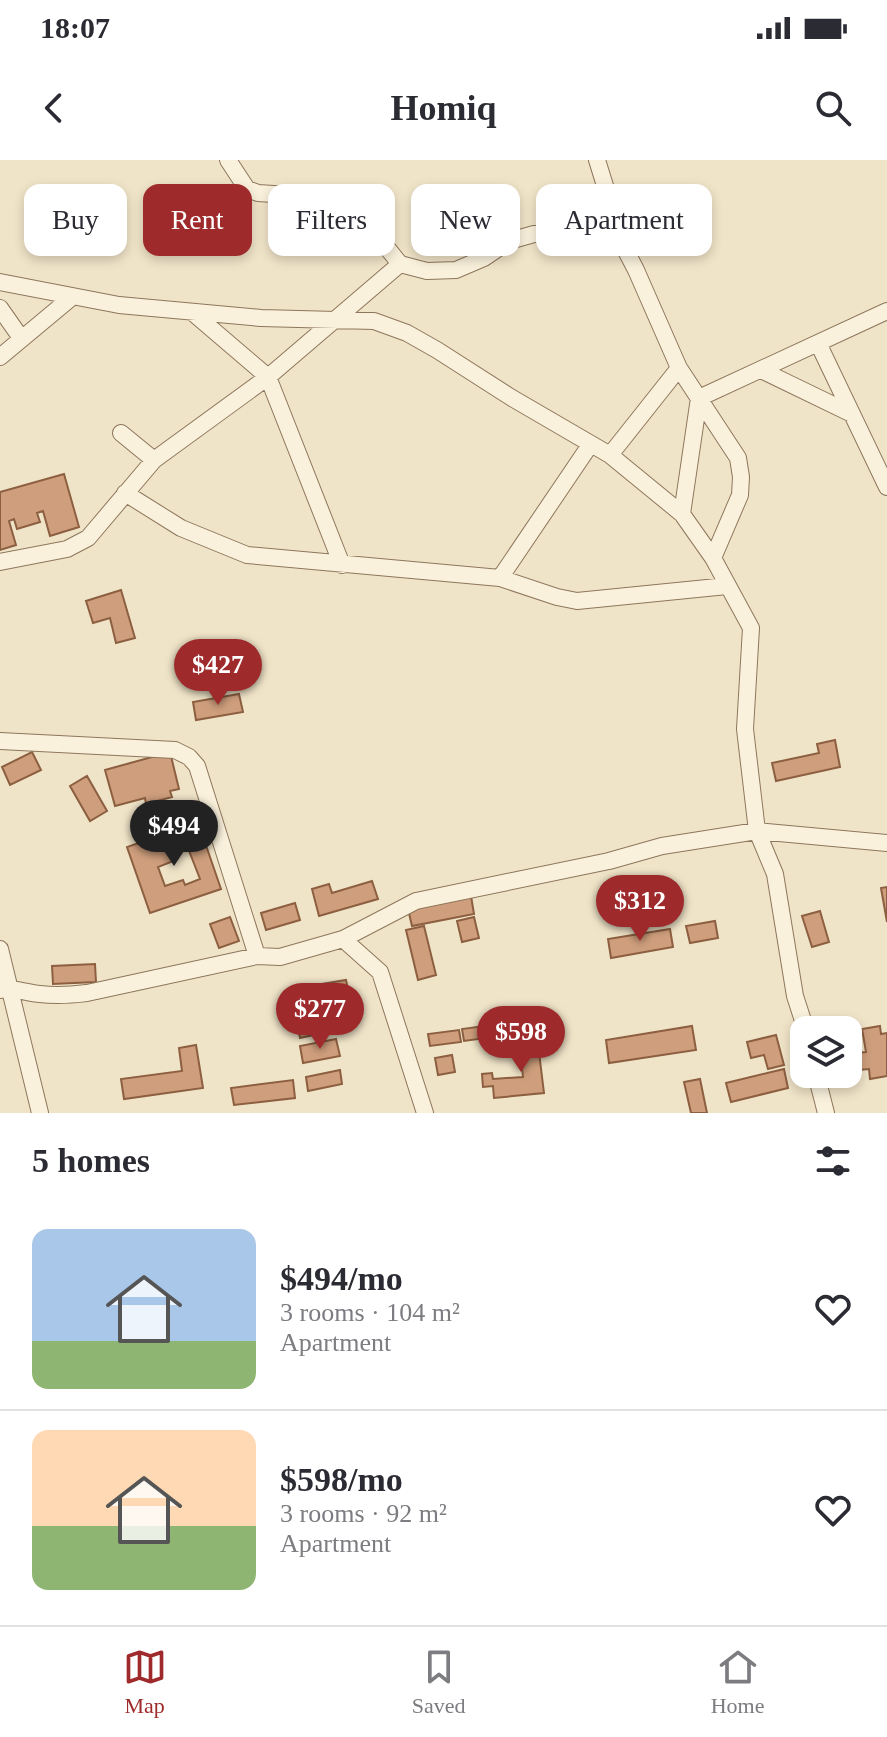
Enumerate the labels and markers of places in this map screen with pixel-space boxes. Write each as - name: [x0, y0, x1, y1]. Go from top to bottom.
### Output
- pin: $427: [171, 639, 265, 707]
- pin: $494: [127, 800, 221, 868]
- pin: $312: [593, 875, 687, 943]
- pin: $277: [273, 983, 367, 1051]
- pin: $598: [474, 1006, 568, 1074]

